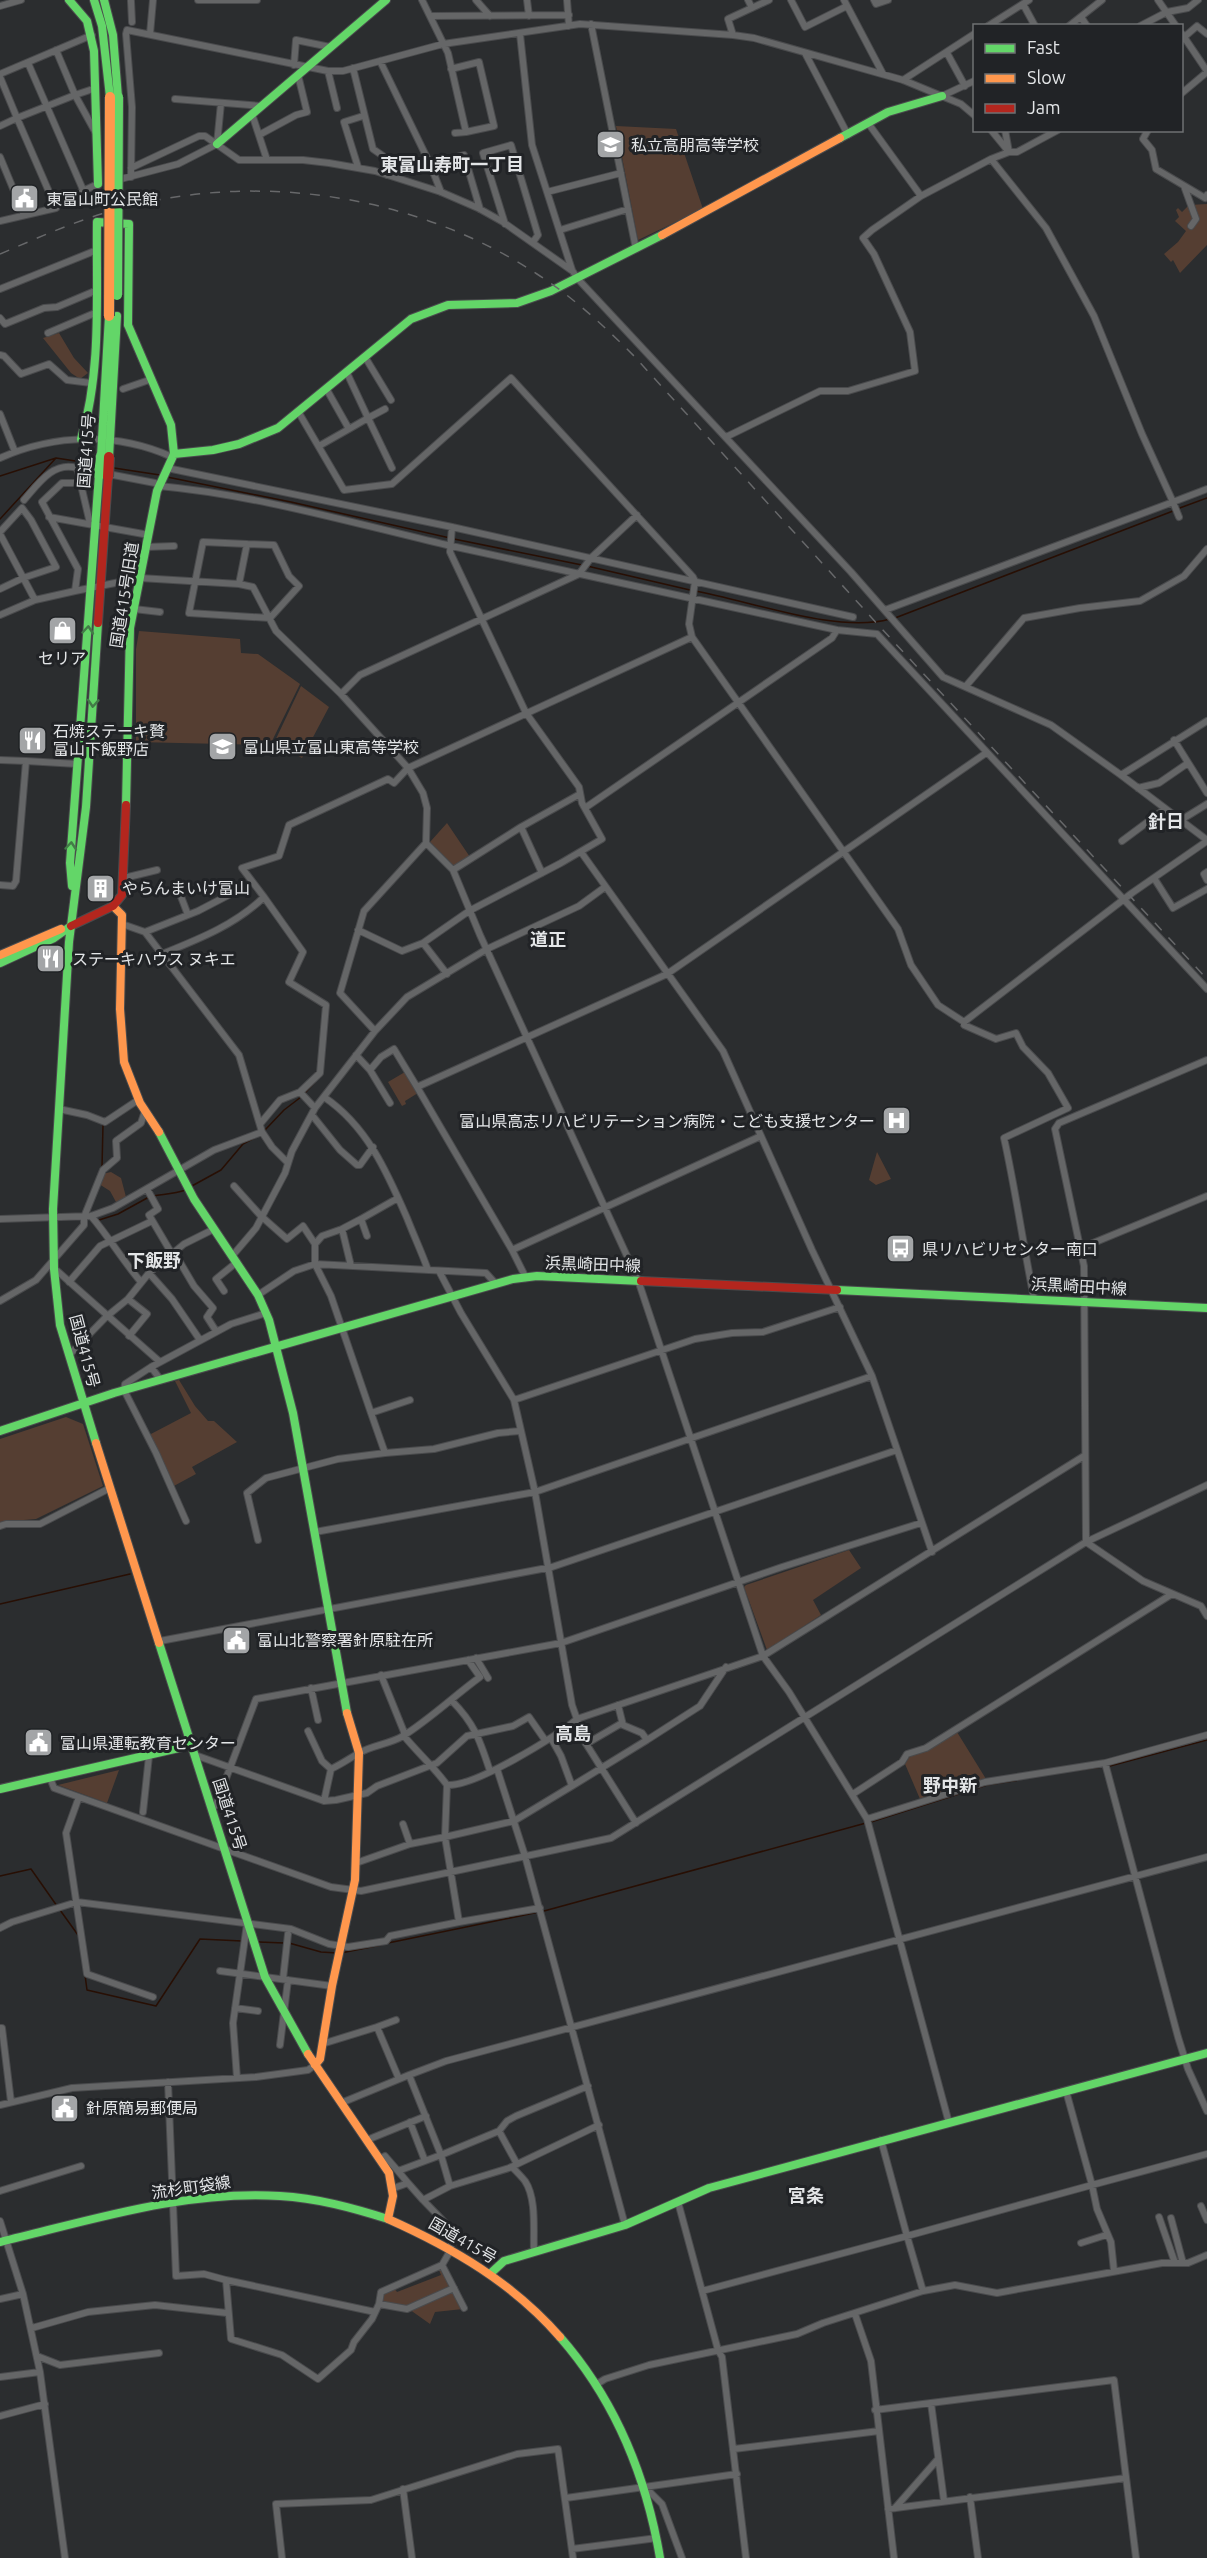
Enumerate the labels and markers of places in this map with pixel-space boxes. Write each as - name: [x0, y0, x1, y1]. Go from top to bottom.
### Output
- school or university icon: 私立高朋高等学校: [594, 129, 626, 161]
- place label: 私立高朋高等学校: [631, 136, 759, 154]
- public building icon: 東富山町公民館: [9, 183, 41, 215]
- place label: 東富山町公民館: [46, 190, 158, 208]
- shop icon: セリア: [46, 614, 78, 646]
- place label: セリア: [38, 649, 86, 667]
- place label: 石焼ステーキ贅 富山下飯野店: [53, 722, 165, 758]
- restaurant icon: 石焼ステーキ贅 富山下飯野店: [16, 724, 48, 756]
- school or university icon: 富山県立富山東高等学校: [206, 731, 238, 763]
- place label: 富山県立富山東高等学校: [243, 738, 419, 756]
- building icon: やらんまいけ富山: [85, 872, 117, 904]
- place label: やらんまいけ富山: [122, 879, 250, 897]
- restaurant icon: ステーキハウス ヌキエ: [35, 943, 67, 975]
- place label: ステーキハウス ヌキエ: [72, 950, 236, 968]
- hospital icon: 富山県高志リハビリテーション病院・こども支援センター: [880, 1105, 912, 1137]
- place label: 富山県高志リハビリテーション病院・こども支援センター: [459, 1112, 875, 1130]
- bus stop icon: 県リハビリセンター南口: [885, 1233, 917, 1265]
- place label: 県リハビリセンター南口: [922, 1240, 1098, 1258]
- public building icon: 富山北警察署針原駐在所: [220, 1624, 252, 1656]
- place label: 富山北警察署針原駐在所: [257, 1631, 433, 1649]
- public building icon: 富山県運転教育センター: [23, 1727, 55, 1759]
- place label: 富山県運転教育センター: [60, 1734, 236, 1752]
- public building icon: 針原簡易郵便局: [49, 2092, 81, 2124]
- place label: 針原簡易郵便局: [86, 2099, 198, 2117]

